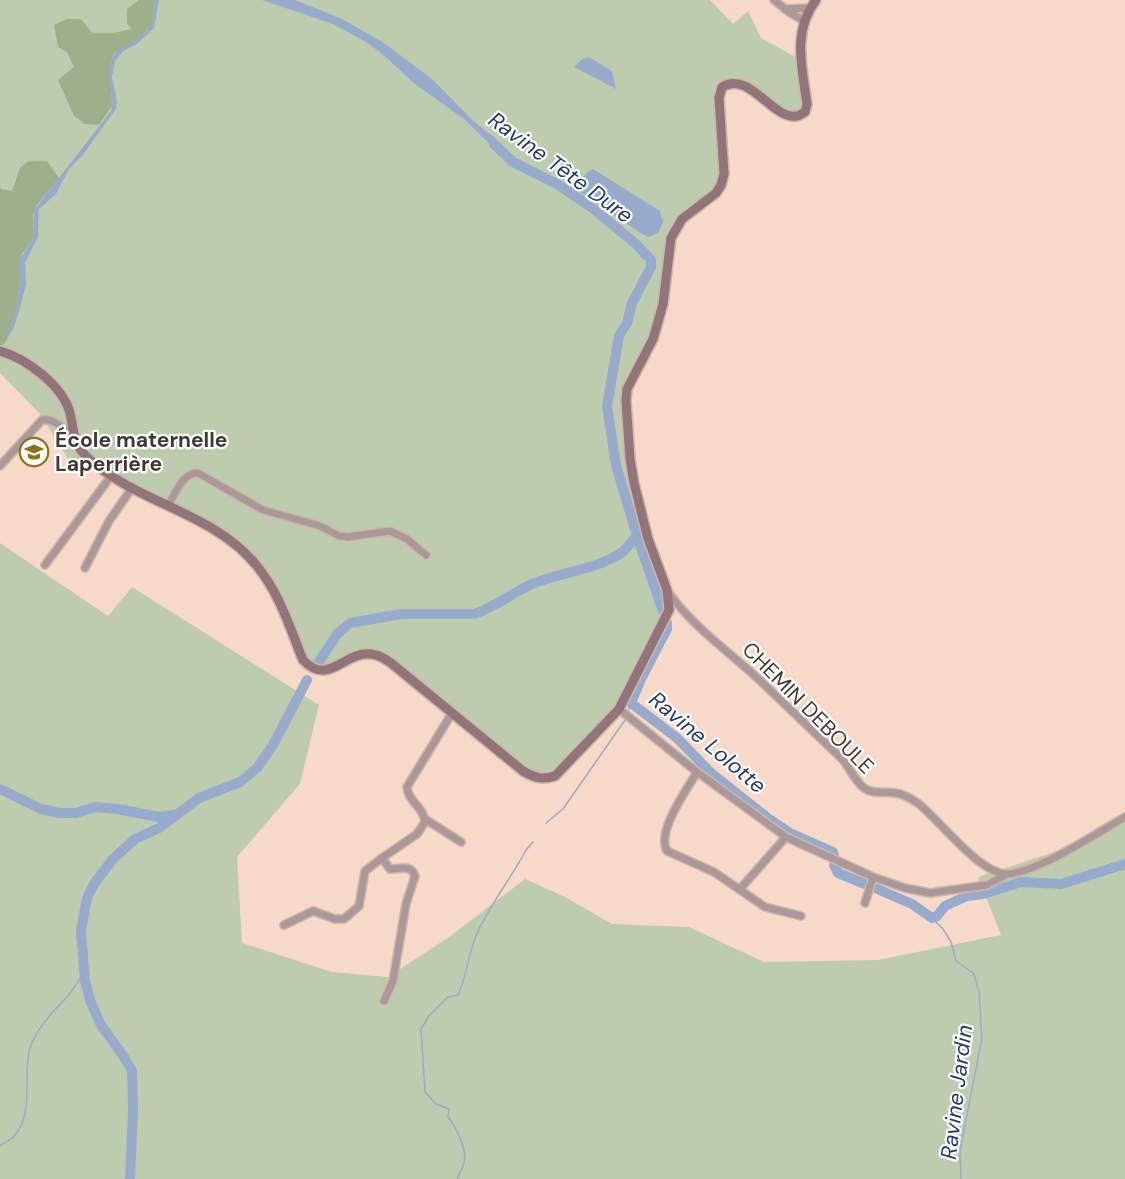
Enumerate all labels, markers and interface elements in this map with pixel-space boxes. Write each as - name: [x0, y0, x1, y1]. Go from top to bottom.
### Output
- water label: Ravine Tête Dure: [483, 105, 639, 230]
- place label: École maternelle Laperrière: [55, 426, 227, 478]
- school or university icon: École maternelle Laperrière: [18, 436, 50, 468]
- street label: CHEMIN DEBOULE: [736, 636, 880, 780]
- water label: Ravine Lolotte: [643, 685, 772, 800]
- water label: Ravine Jardin: [934, 1023, 979, 1161]

